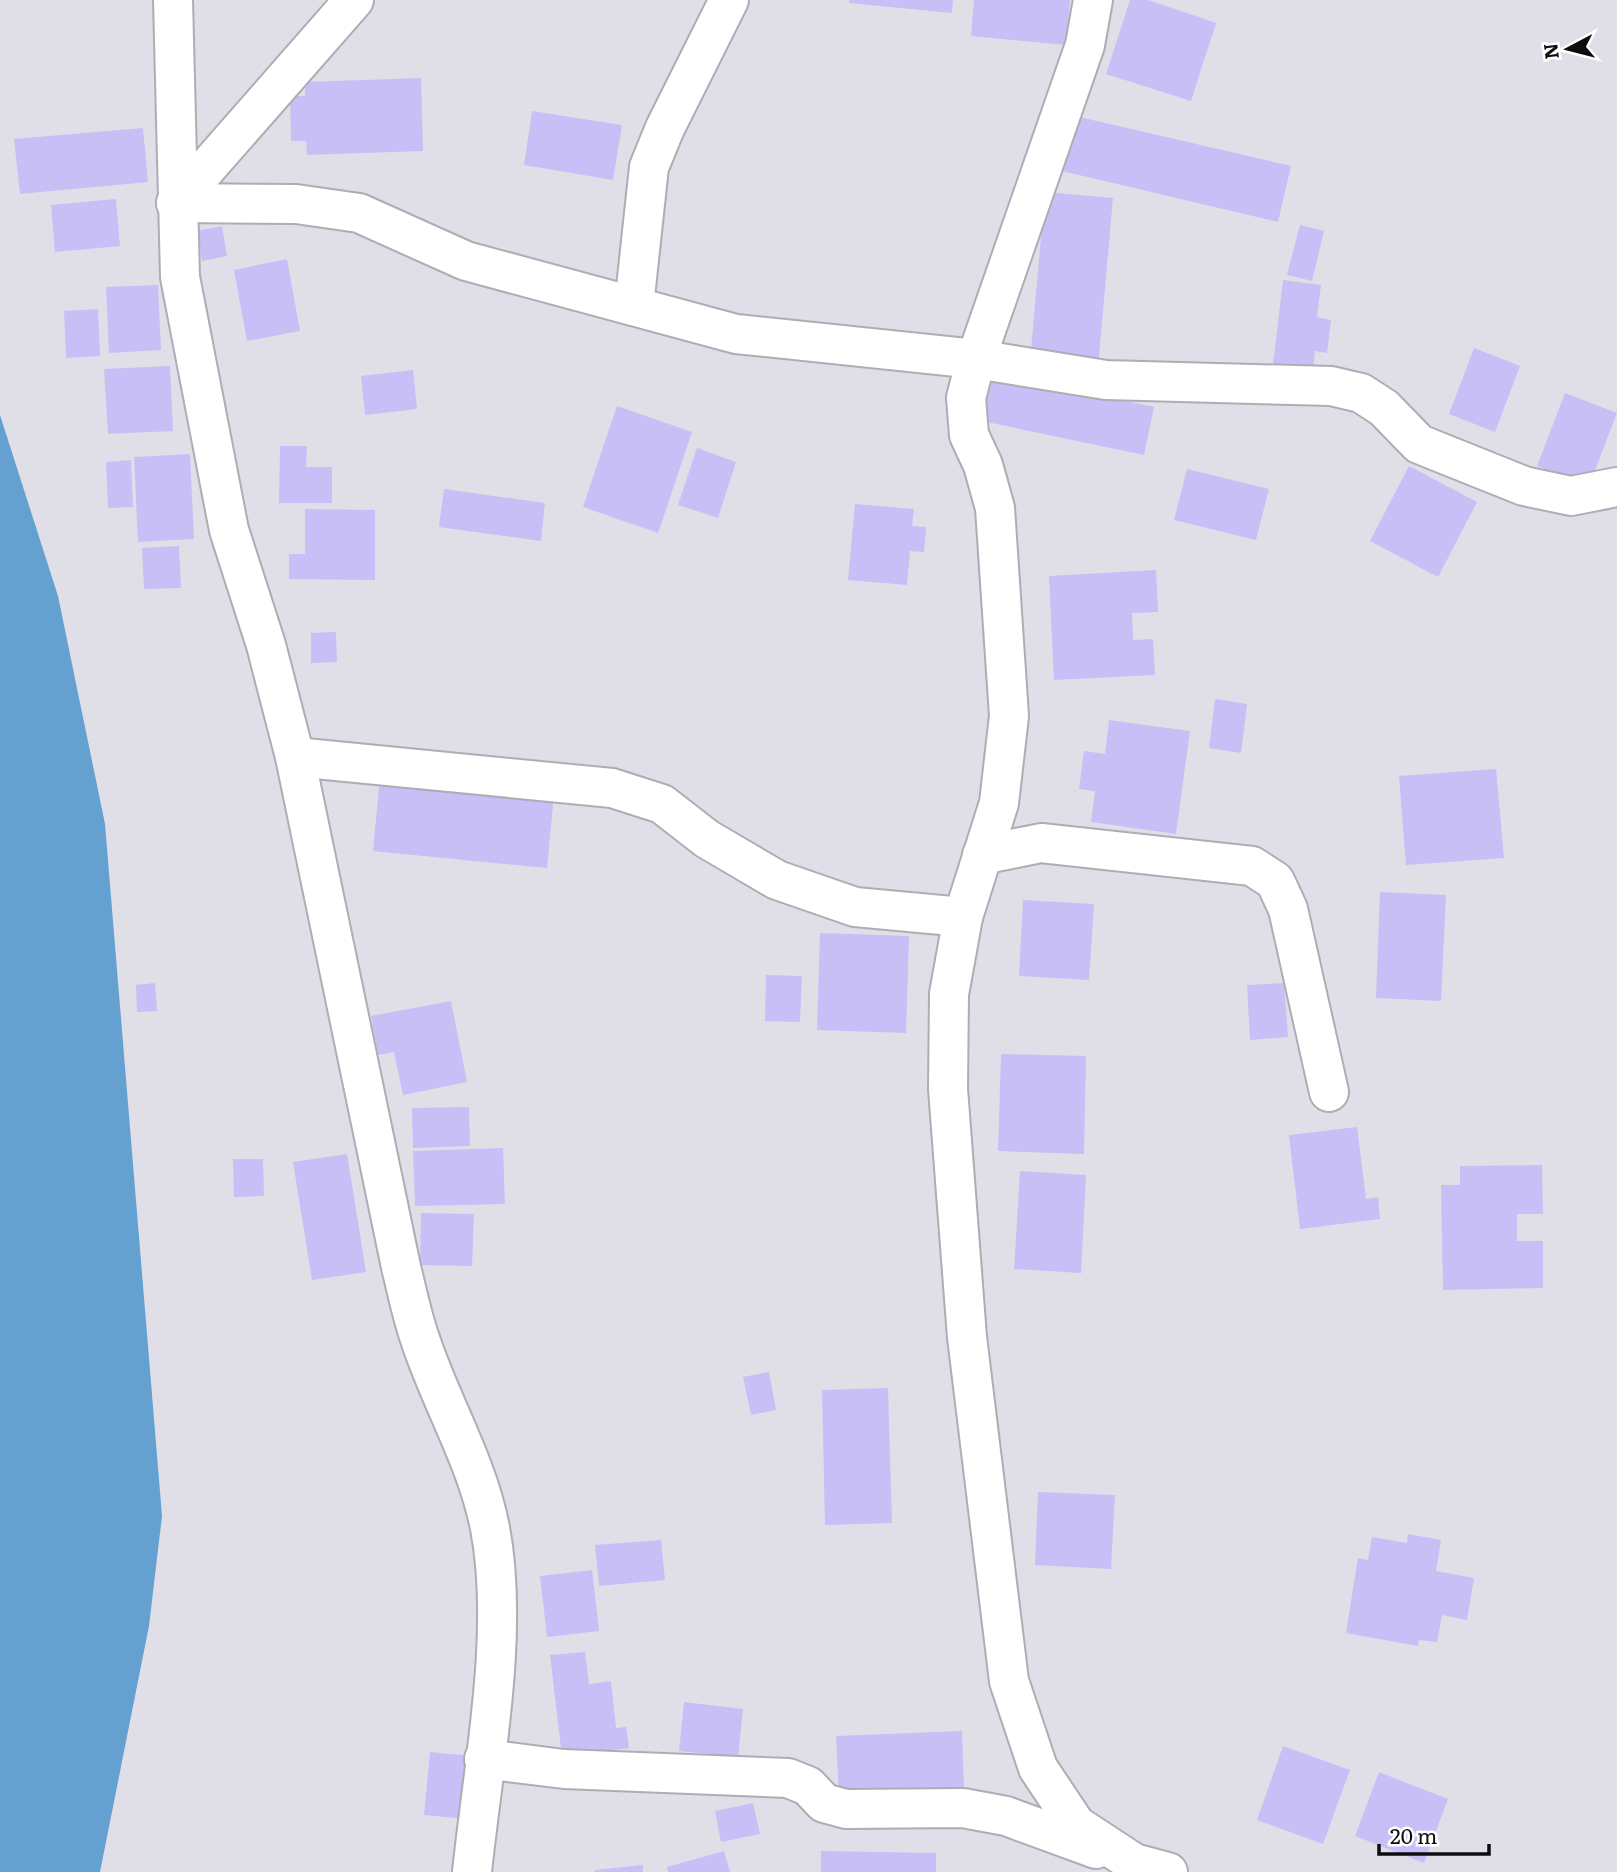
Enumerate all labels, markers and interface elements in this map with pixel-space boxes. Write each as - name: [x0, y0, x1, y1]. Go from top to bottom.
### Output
- north arrow: [1533, 14, 1603, 84]
- text: N: [1535, 42, 1565, 61]
- scale bar: [1379, 1812, 1489, 1856]
- text: 20 m: [1390, 1819, 1437, 1850]

